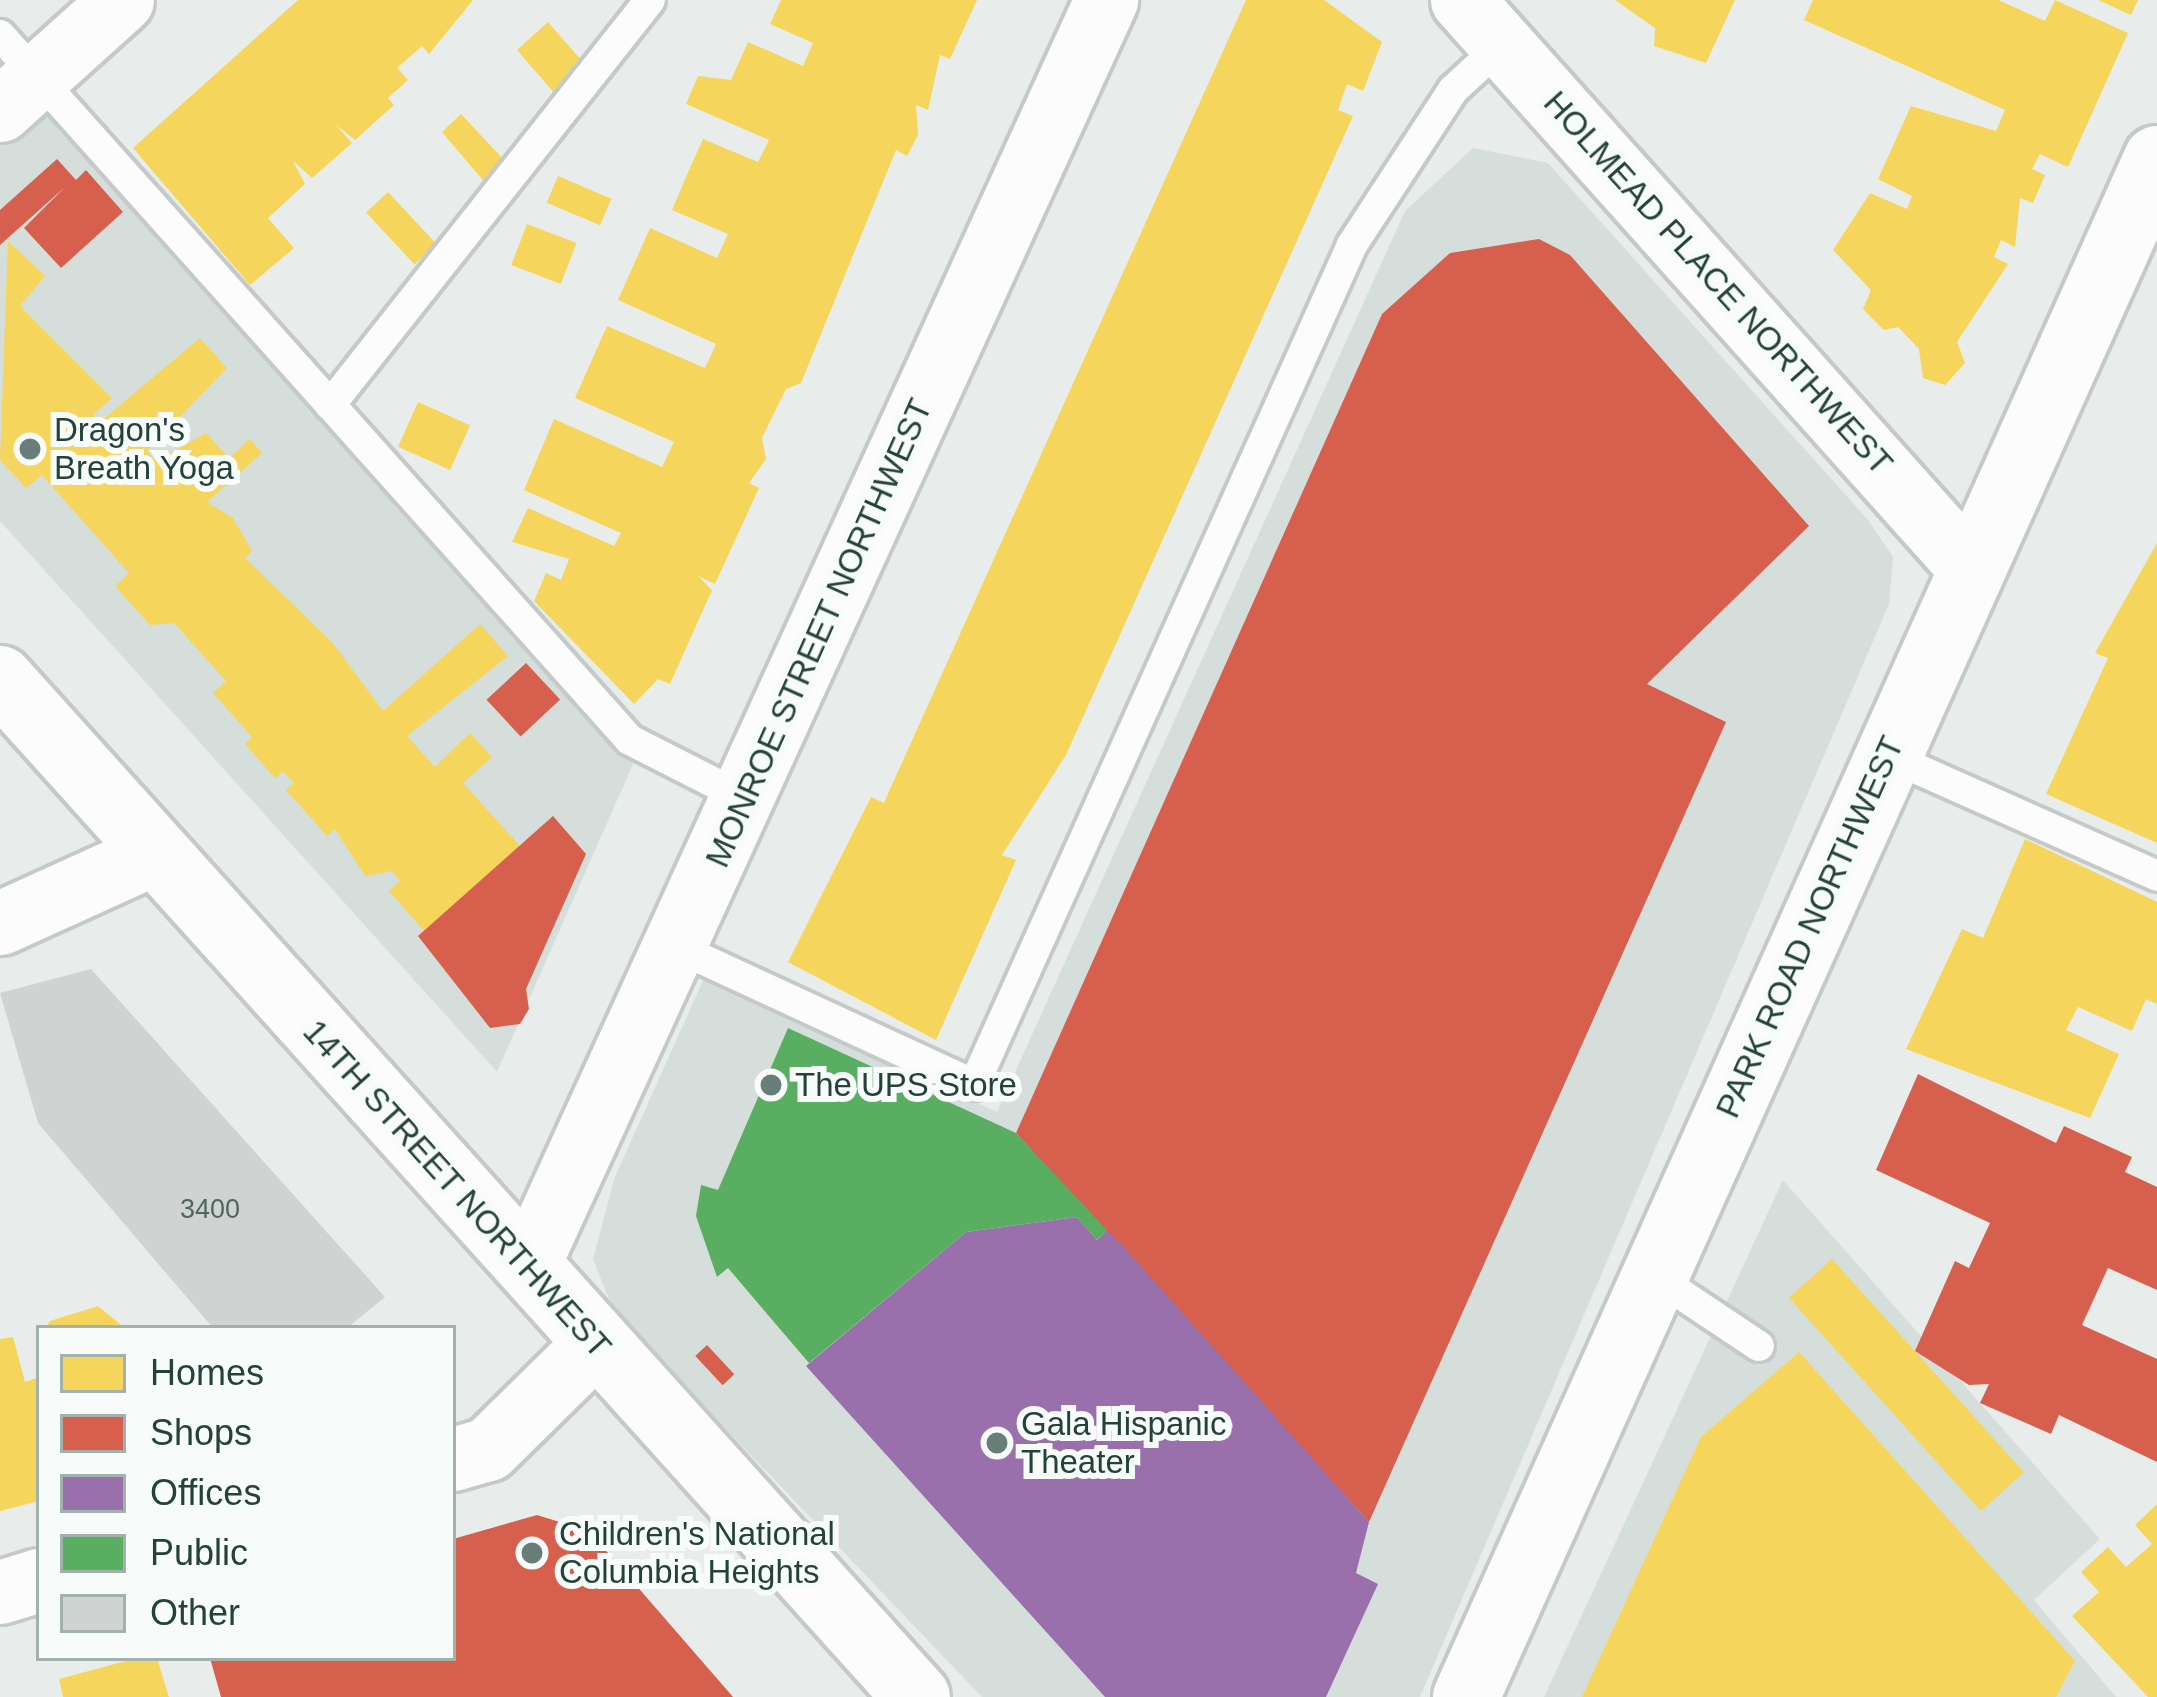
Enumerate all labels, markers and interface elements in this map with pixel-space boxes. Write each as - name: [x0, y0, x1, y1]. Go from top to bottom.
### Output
- street label: HOLMEAD PLACE NORTHWEST: [1535, 83, 1901, 483]
- street label: MONROE STREET NORTHWEST: [697, 392, 941, 874]
- place label: Dragon's Breath Yoga: [54, 410, 234, 488]
- marker: Dragon's Breath Yoga: [17, 436, 43, 462]
- street label: PARK ROAD NORTHWEST: [1708, 730, 1912, 1124]
- street label: 14TH STREET NORTHWEST: [295, 1012, 619, 1366]
- place label: The UPS Store: [795, 1065, 1017, 1105]
- marker: The UPS Store: [758, 1072, 784, 1098]
- house number: 3400: [180, 1194, 240, 1226]
- legend: [36, 1325, 456, 1661]
- text: Homes: [150, 1352, 264, 1393]
- place label: Gala Hispanic Theater: [1021, 1404, 1226, 1482]
- text: Shops: [150, 1412, 252, 1453]
- marker: Gala Hispanic Theater: [984, 1430, 1010, 1456]
- text: Offices: [150, 1472, 261, 1513]
- place label: Children's National Columbia Heights: [559, 1514, 835, 1592]
- text: Public: [150, 1532, 248, 1573]
- marker: Children's National Columbia Heights: [516, 1537, 548, 1569]
- text: Other: [150, 1592, 240, 1633]

